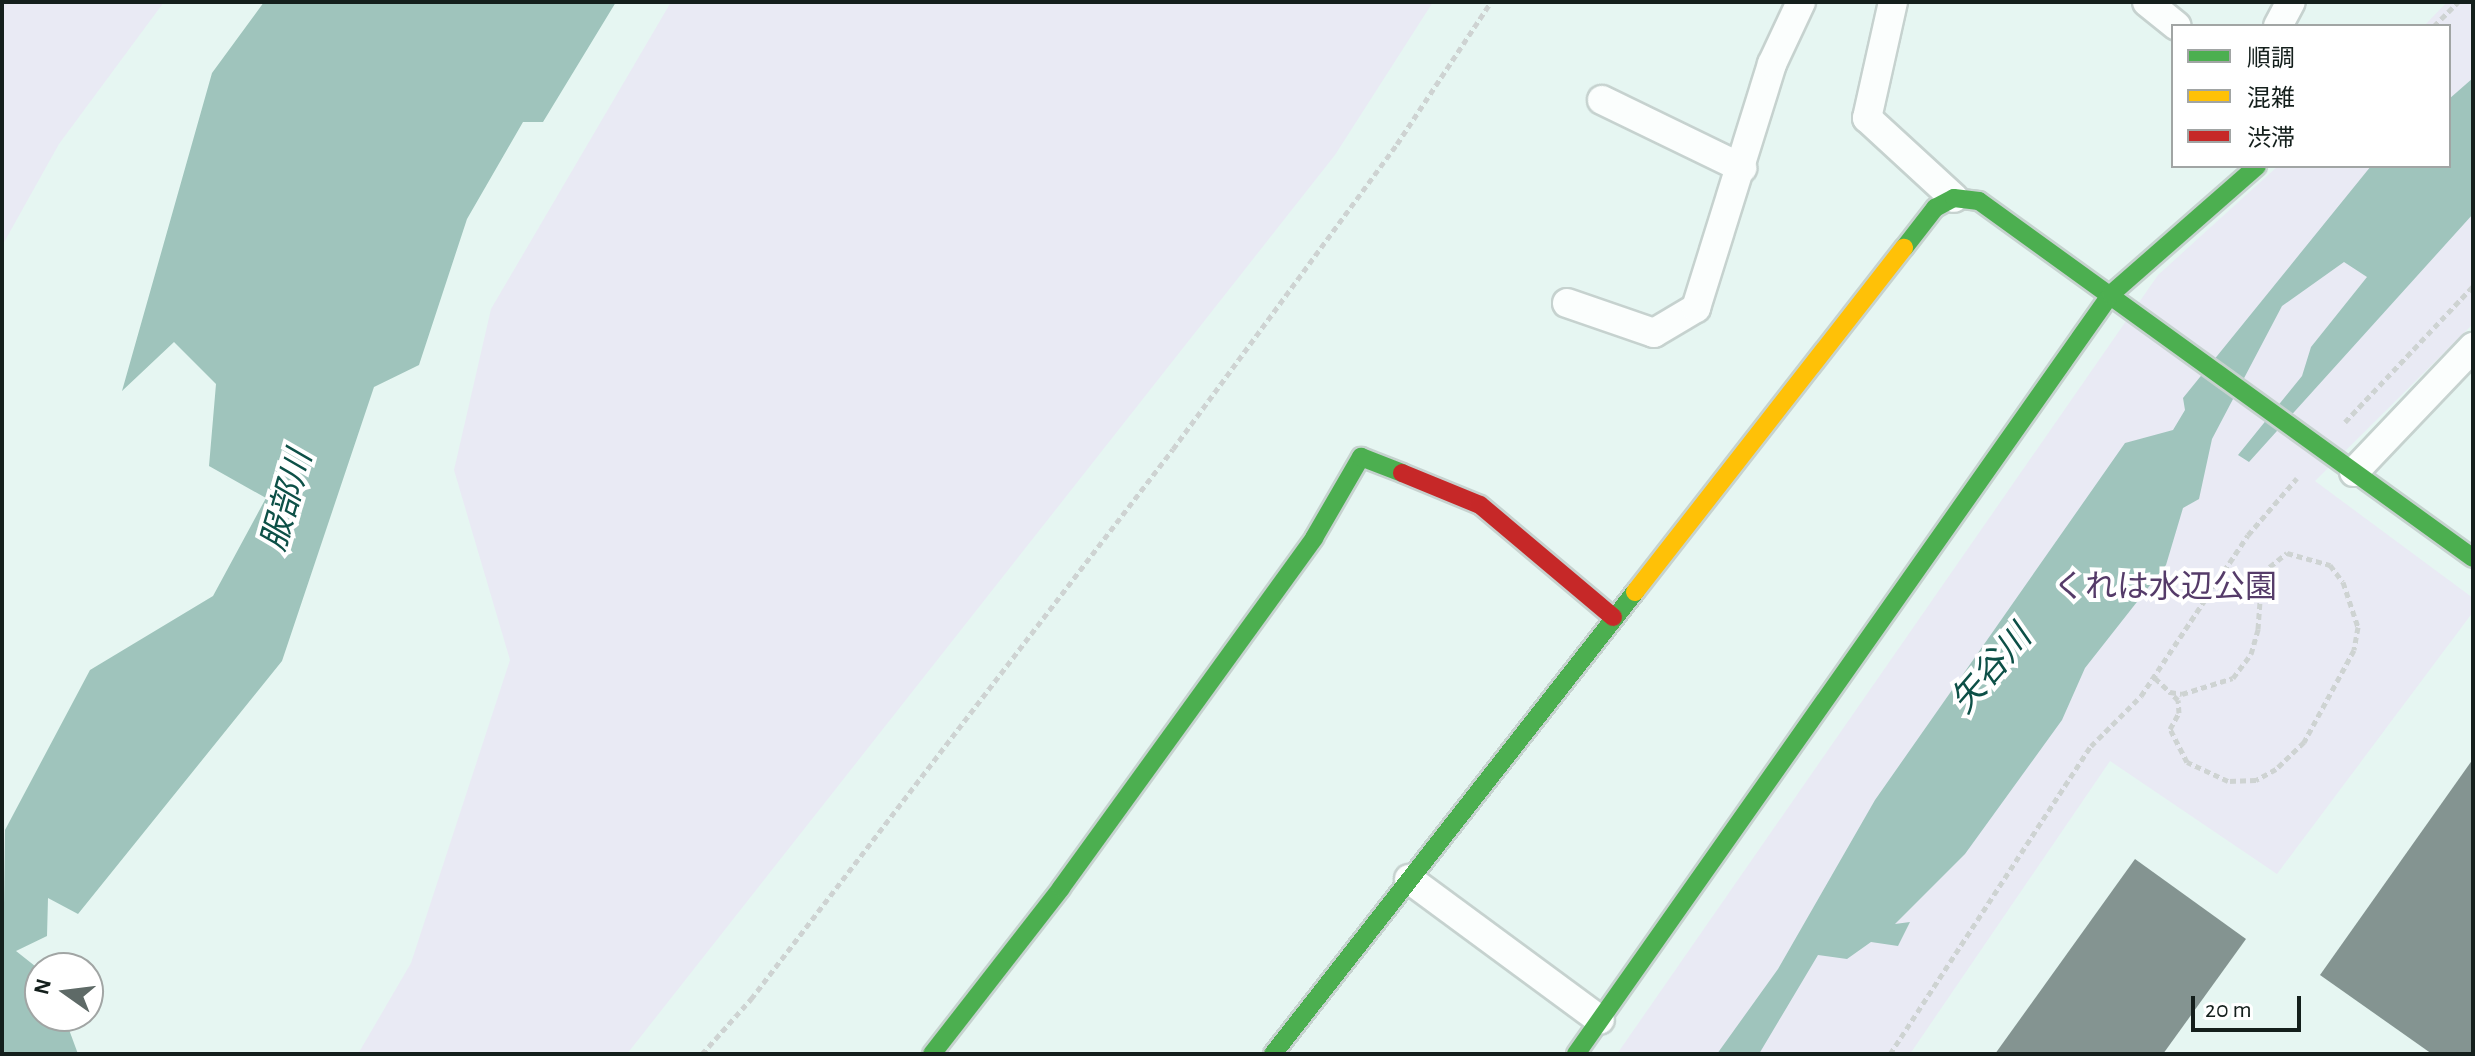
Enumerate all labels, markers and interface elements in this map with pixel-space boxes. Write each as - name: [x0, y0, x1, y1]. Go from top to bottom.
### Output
- legend: [2171, 24, 2451, 168]
- text: 順調: [2247, 47, 2295, 71]
- text: 混雑: [2247, 87, 2295, 111]
- text: 渋滞: [2247, 127, 2295, 151]
- water label: 服部川: [254, 446, 322, 556]
- park label: くれは水辺公園: [2053, 568, 2277, 606]
- water label: 矢谷川: [1943, 618, 2041, 722]
- north arrow: [24, 952, 104, 1032]
- text: N: [30, 977, 55, 997]
- scale bar: [2195, 980, 2305, 1030]
- text: 20 m: [2205, 998, 2252, 1022]

